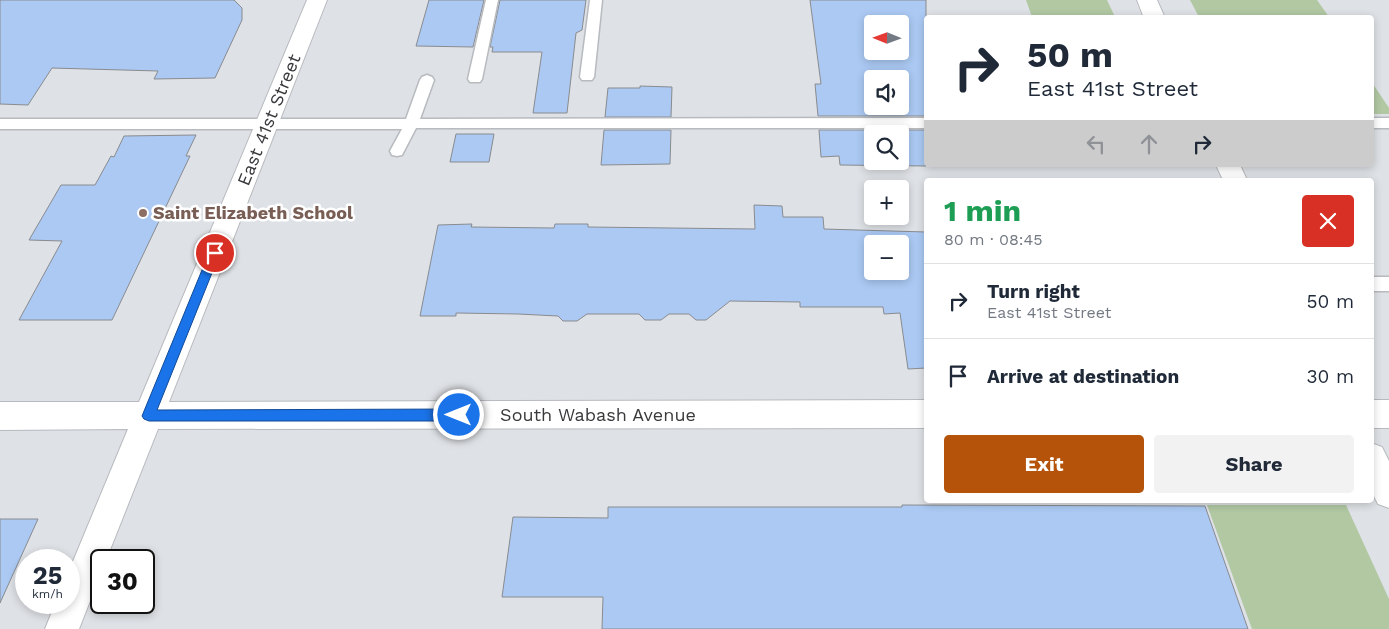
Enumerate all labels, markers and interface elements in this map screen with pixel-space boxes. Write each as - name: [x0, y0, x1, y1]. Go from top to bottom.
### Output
- north arrow: [864, 15, 909, 60]
- map controls: [864, 15, 909, 280]
- text: 50 m: [1027, 34, 1113, 76]
- icon: right: [944, 35, 1009, 100]
- street label: East 41st Street: [233, 51, 305, 189]
- button: sound: [864, 70, 909, 115]
- text: East 41st Street: [1027, 76, 1198, 101]
- button: search: [864, 125, 909, 170]
- icon: left: [1082, 130, 1110, 158]
- icon: ahead: [1135, 130, 1163, 158]
- icon: right: [1188, 130, 1216, 158]
- button: +: [864, 180, 909, 225]
- text: 1 min: [944, 193, 1021, 228]
- button: close: [1302, 195, 1354, 247]
- place label: Saint Elizabeth School: [153, 202, 353, 223]
- marker: Saint Elizabeth School: [137, 207, 149, 219]
- text: 80 m · 08:45: [944, 230, 1043, 249]
- pin: [194, 232, 236, 274]
- button: −: [864, 235, 909, 280]
- icon: arrive: [201, 239, 229, 267]
- text: Turn right: [987, 280, 1080, 303]
- icon: right: [944, 287, 972, 315]
- text: 50 m: [1307, 290, 1354, 313]
- text: East 41st Street: [987, 303, 1111, 322]
- icon: arrive: [944, 362, 972, 390]
- text: Arrive at destination: [987, 365, 1179, 388]
- text: 30 m: [1307, 365, 1354, 388]
- position arrow: [432, 388, 484, 440]
- street label: South Wabash Avenue: [500, 404, 696, 425]
- button: Exit: [944, 435, 1144, 493]
- button: Share: [1154, 435, 1354, 493]
- speed limit sign: 30: [90, 549, 155, 614]
- text: 25: [33, 561, 62, 590]
- text: km/h: [32, 587, 63, 601]

